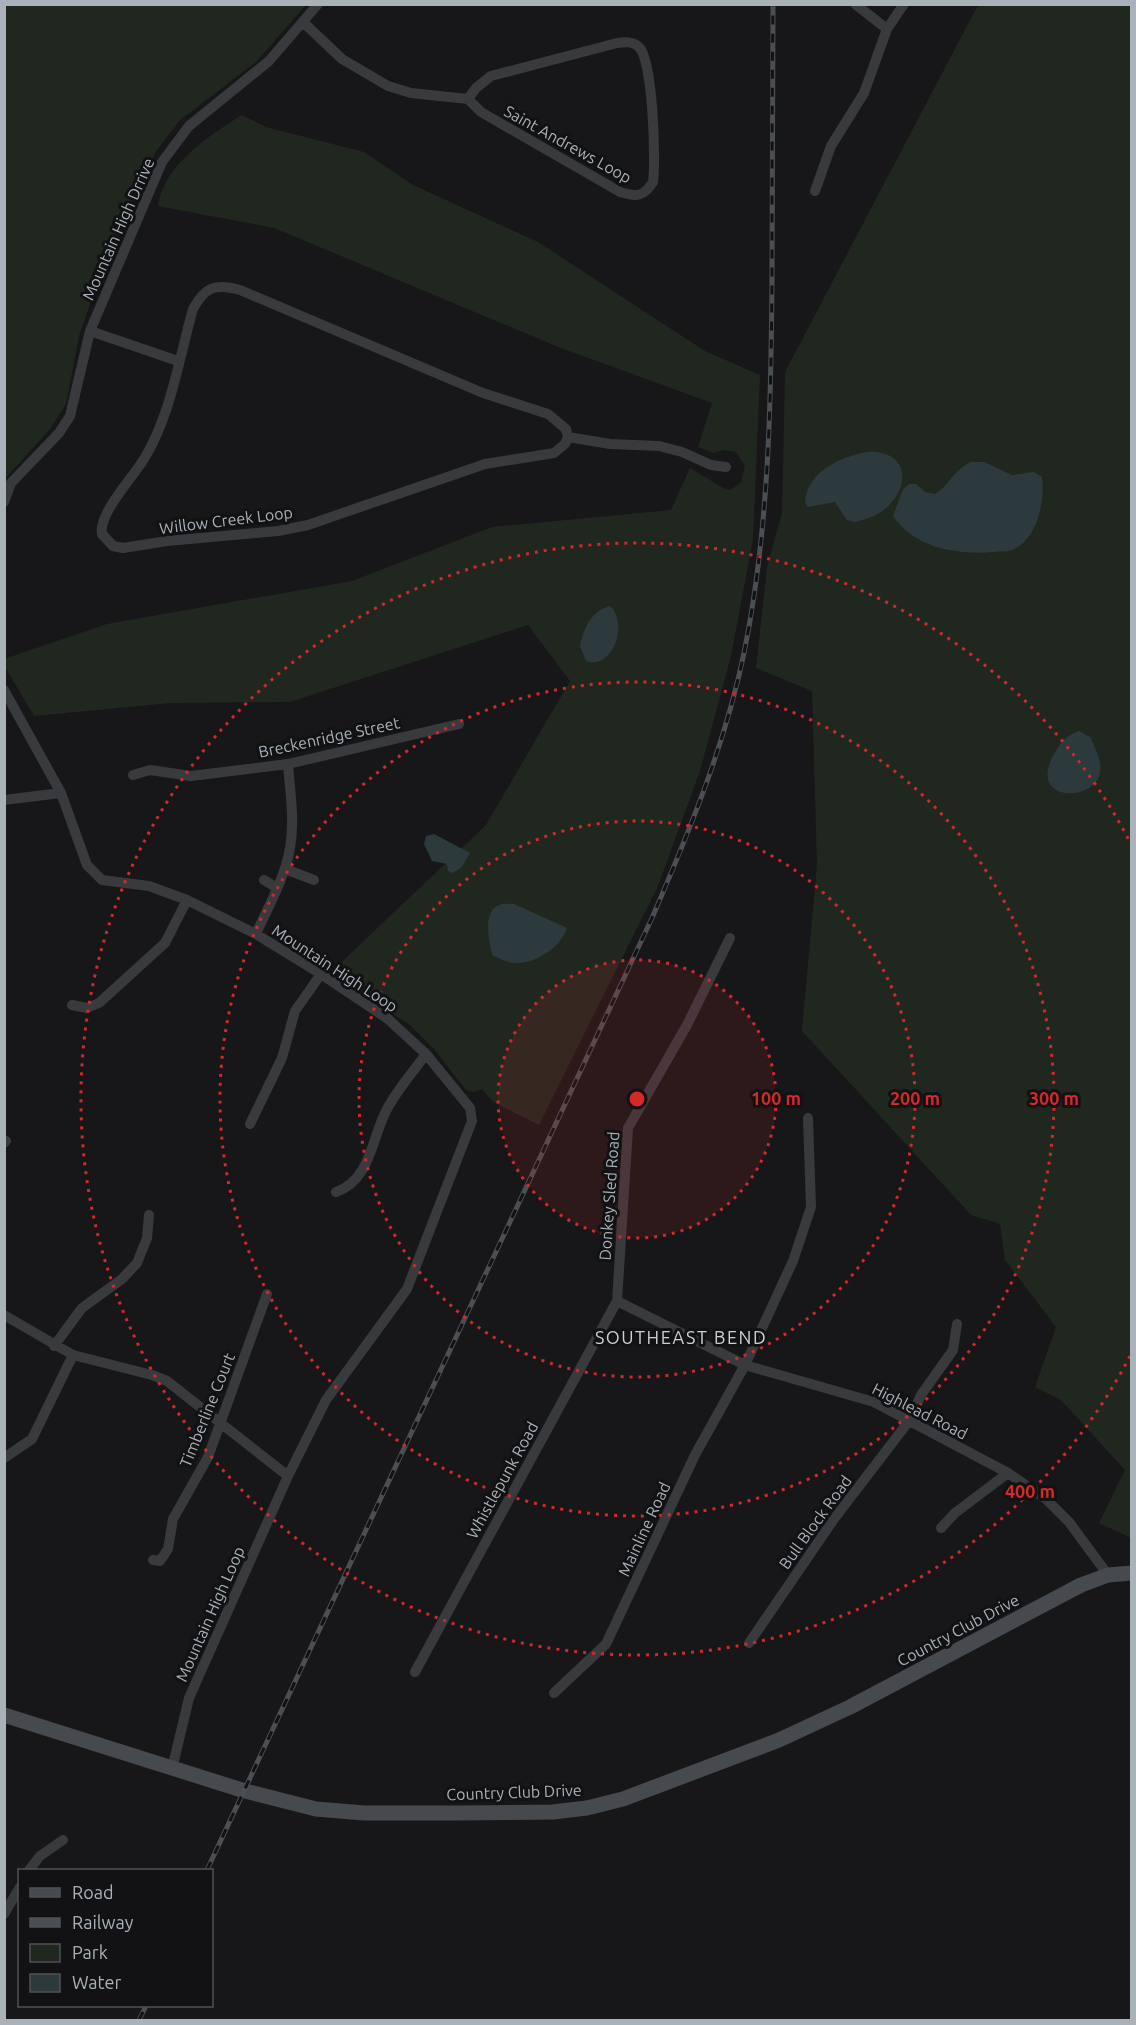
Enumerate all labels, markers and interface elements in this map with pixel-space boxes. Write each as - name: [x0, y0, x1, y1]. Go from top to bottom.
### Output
- street label: Saint Andrews Loop: [501, 102, 635, 186]
- street label: Mountain High Drrive: [79, 155, 157, 303]
- street label: Willow Creek Loop: [158, 503, 294, 537]
- street label: Breckenridge Street: [257, 713, 402, 761]
- street label: Mountain High Loop: [269, 921, 401, 1015]
- text: 100 m: [751, 1088, 801, 1108]
- text: 200 m: [890, 1088, 940, 1108]
- text: 300 m: [1029, 1088, 1079, 1108]
- centre of rings: [627, 1089, 647, 1109]
- street label: Donkey Sled Road: [596, 1131, 622, 1261]
- district label: SOUTHEAST BEND: [595, 1327, 767, 1347]
- street label: Timberline Court: [176, 1350, 238, 1470]
- street label: Highlead Road: [869, 1379, 971, 1443]
- street label: Whistlepunk Road: [463, 1419, 541, 1541]
- street label: Bull Block Road: [775, 1472, 855, 1572]
- street label: Mainline Road: [614, 1479, 674, 1579]
- text: 400 m: [1005, 1481, 1055, 1501]
- street label: Mountain High Loop: [172, 1544, 248, 1684]
- street label: Country Club Drive: [894, 1590, 1022, 1670]
- street label: Country Club Drive: [446, 1781, 582, 1803]
- legend: [18, 1869, 213, 2007]
- text: Road: [72, 1882, 114, 1902]
- text: Railway: [72, 1912, 134, 1932]
- text: Park: [72, 1942, 108, 1962]
- text: Water: [72, 1972, 122, 1992]

